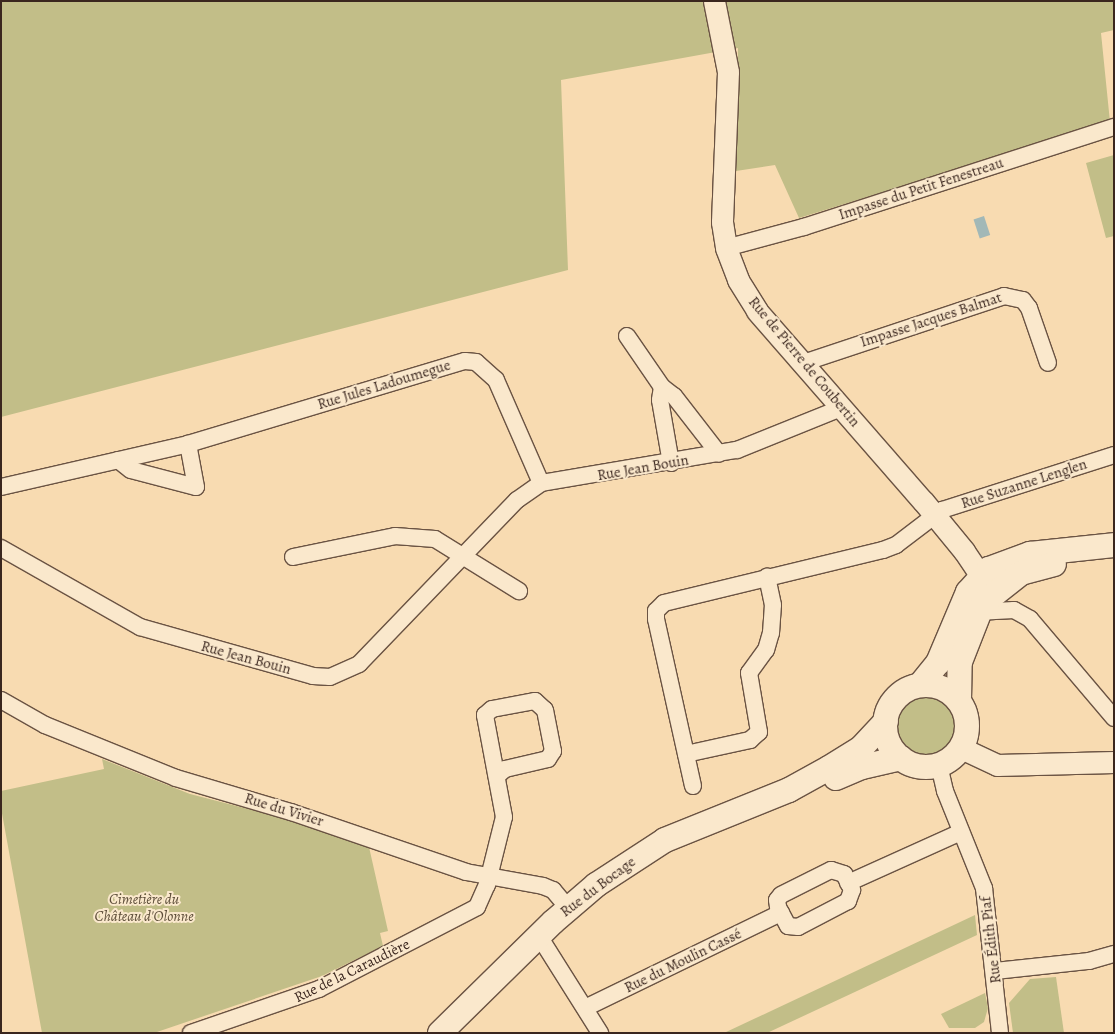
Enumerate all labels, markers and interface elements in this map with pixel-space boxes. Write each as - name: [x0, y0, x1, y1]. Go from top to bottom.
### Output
- street label: Impasse du Petit Fenestreau: [836, 154, 1006, 224]
- street label: Impasse Jacques Balmat: [858, 289, 1004, 351]
- street label: Rue de Pierre de Coubertin: [744, 293, 864, 431]
- street label: Rue Jules Ladoumegue: [315, 356, 453, 414]
- street label: Rue Jean Bouin: [596, 451, 690, 485]
- street label: Rue Suzanne Lenglen: [959, 455, 1089, 513]
- street label: Rue Jean Bouin: [199, 637, 293, 679]
- street label: Rue du Vivier: [242, 789, 326, 831]
- street label: Rue du Bocage: [557, 853, 639, 921]
- park label: Cimetière du Château d'Olonne: [94, 890, 194, 925]
- street label: Rue Édith Piaf: [977, 895, 1005, 985]
- street label: Rue du Moulin Cassé: [622, 925, 744, 997]
- street label: Rue de la Caraudière: [291, 935, 413, 1007]

